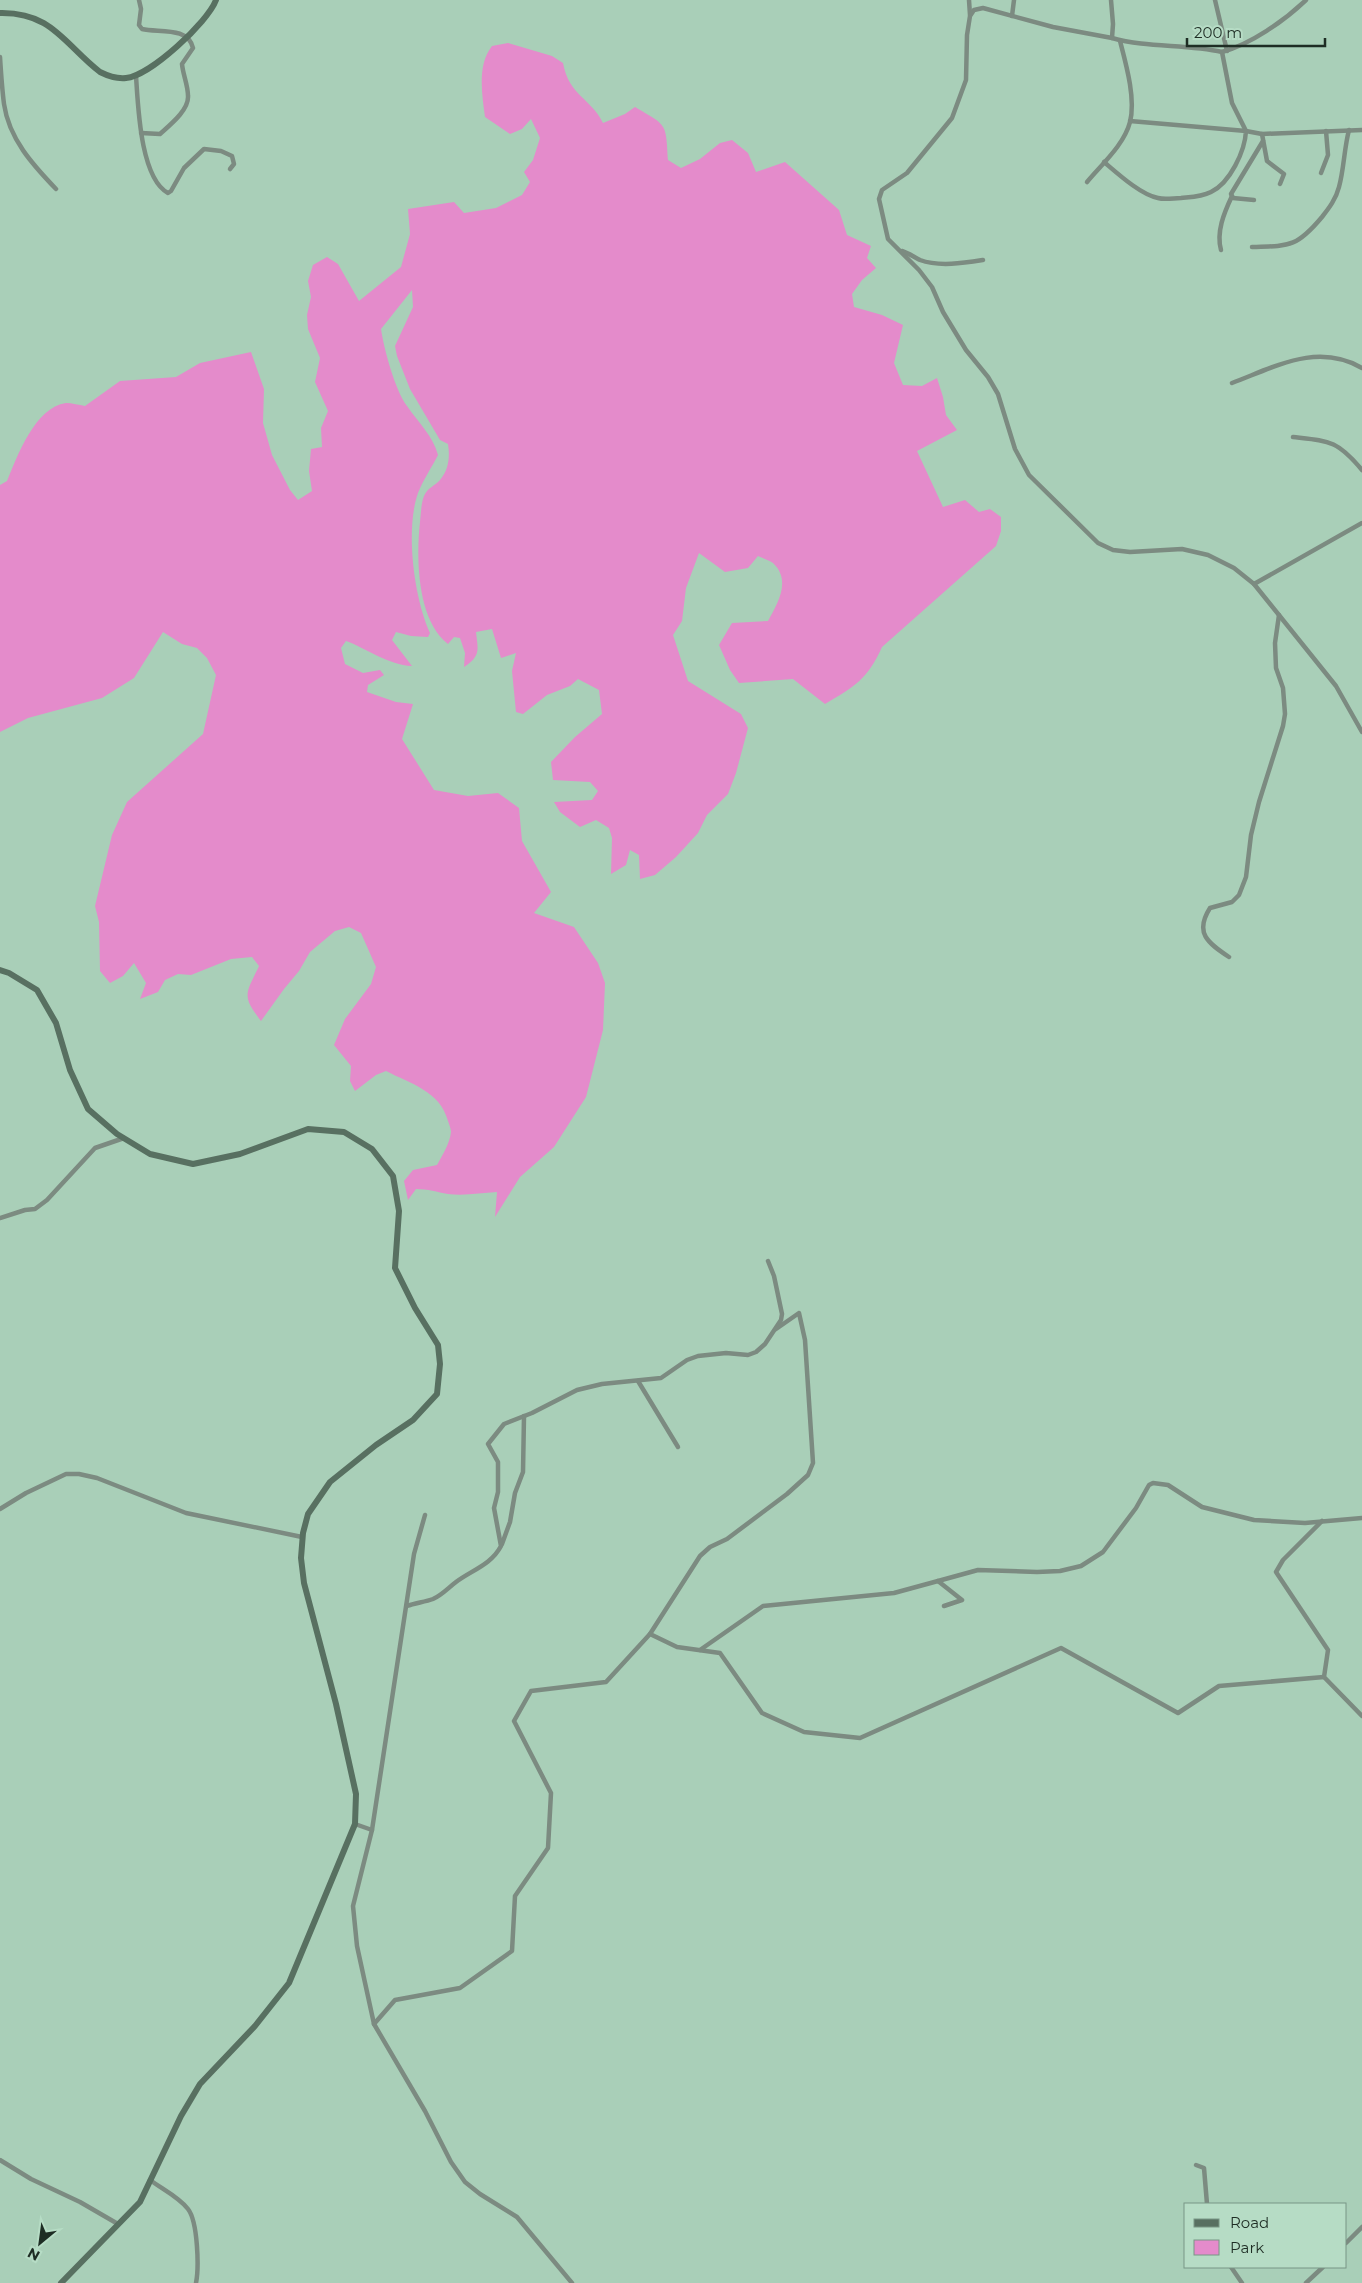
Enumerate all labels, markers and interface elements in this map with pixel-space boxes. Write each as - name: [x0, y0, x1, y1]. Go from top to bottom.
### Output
- scale bar: [1187, 15, 1324, 47]
- text: 200 m: [1194, 23, 1242, 42]
- legend: [1184, 2203, 1347, 2268]
- text: Road: [1230, 2213, 1269, 2232]
- north arrow: [15, 2218, 65, 2268]
- text: Park: [1230, 2238, 1264, 2257]
- text: N: [24, 2244, 43, 2265]

